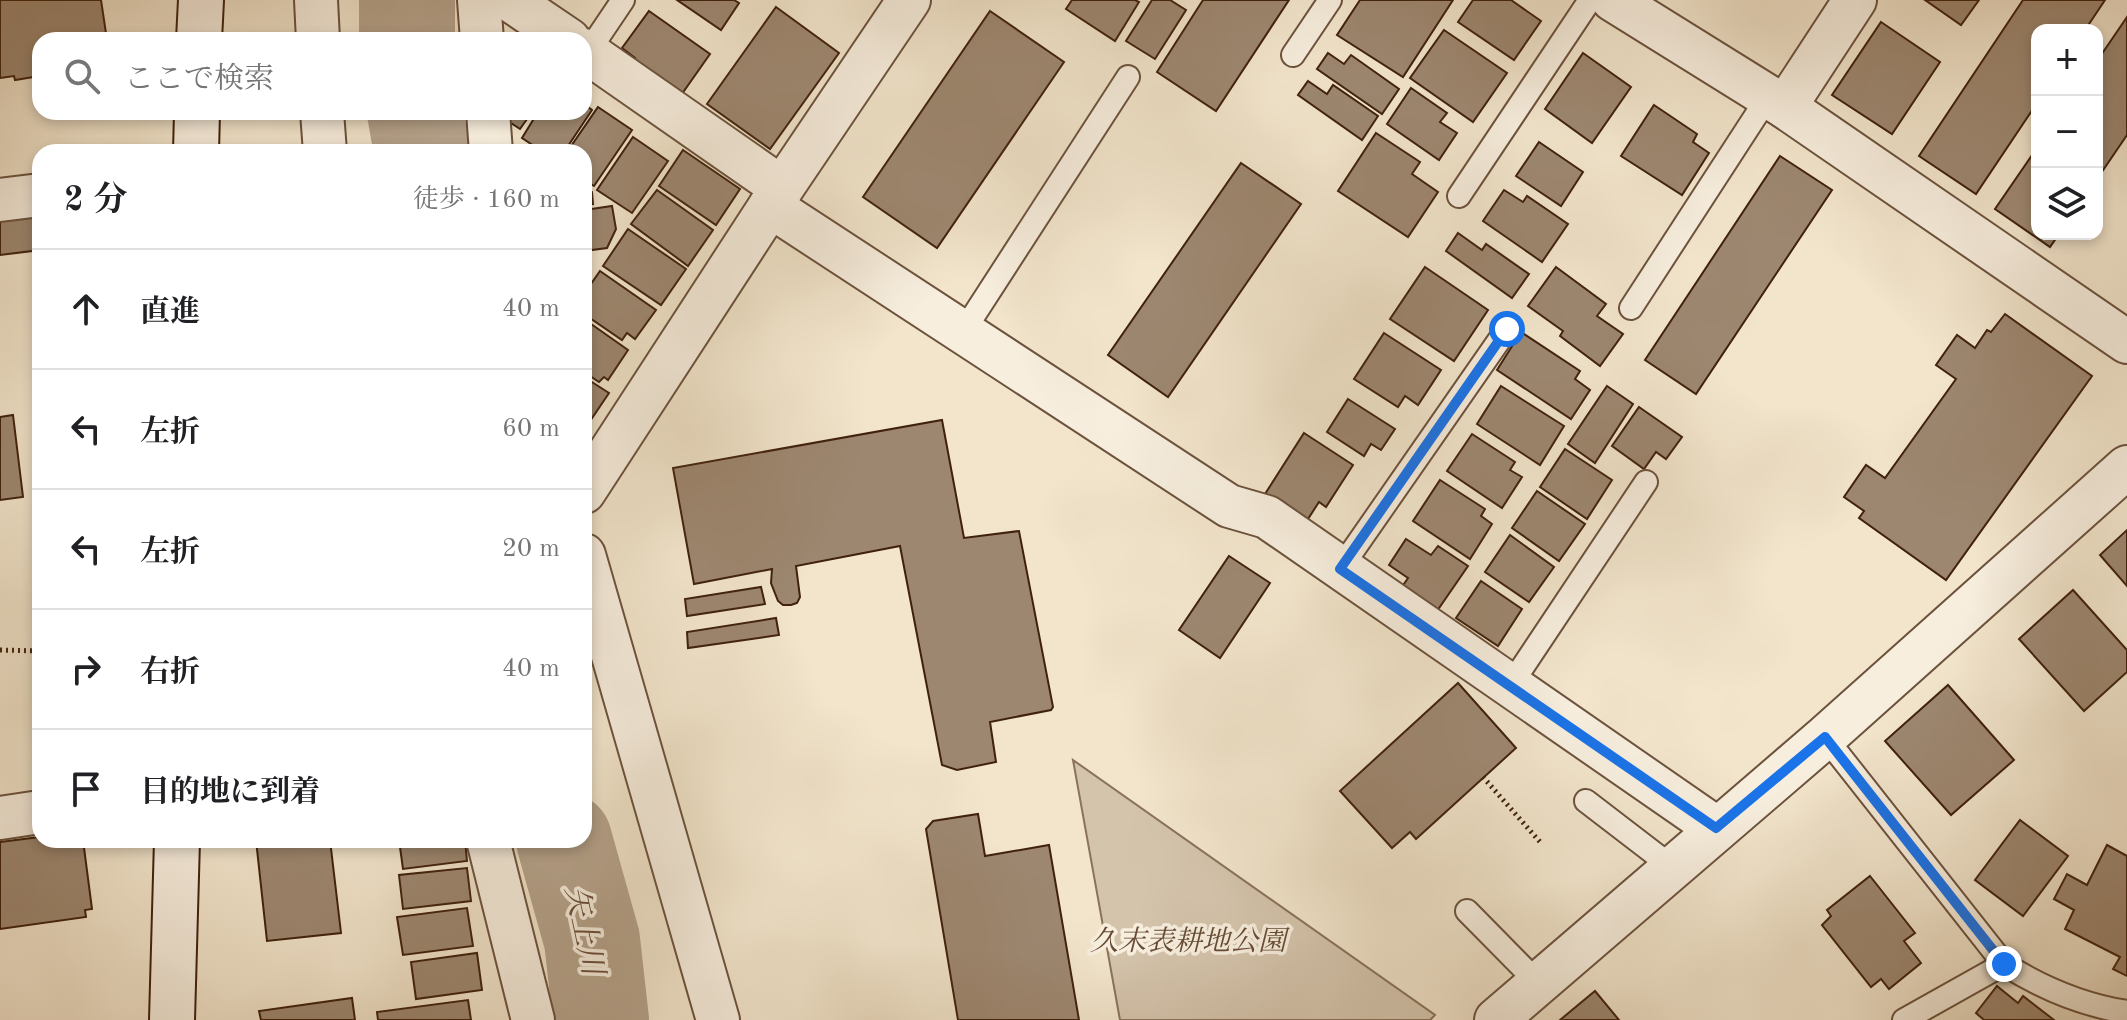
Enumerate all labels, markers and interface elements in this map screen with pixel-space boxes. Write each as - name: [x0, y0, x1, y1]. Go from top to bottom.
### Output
- map controls: [2031, 24, 2103, 240]
- button: +: [2031, 24, 2103, 96]
- search box: [32, 32, 592, 120]
- icon: search: [60, 54, 104, 98]
- text: ここで検索: [124, 65, 274, 95]
- button: −: [2031, 96, 2103, 168]
- button: layers: [2031, 168, 2103, 240]
- text: 2 分: [64, 184, 127, 218]
- text: 徒歩 · 160 m: [413, 187, 560, 213]
- icon: ahead: [64, 287, 108, 331]
- text: 40 m: [502, 296, 560, 322]
- text: 直進: [140, 298, 200, 328]
- route start: [1489, 311, 1525, 347]
- icon: left: [64, 407, 108, 451]
- text: 60 m: [502, 416, 560, 442]
- text: 左折: [140, 418, 200, 448]
- icon: left: [64, 527, 108, 571]
- text: 20 m: [502, 536, 560, 562]
- text: 左折: [140, 538, 200, 568]
- icon: right: [64, 647, 108, 691]
- text: 40 m: [502, 656, 560, 682]
- text: 右折: [140, 658, 200, 688]
- icon: arrive: [64, 767, 108, 811]
- text: 目的地に到着: [140, 778, 320, 808]
- water label: 矢上川: [559, 883, 611, 980]
- park label: 久末表耕地公園: [1090, 926, 1290, 957]
- route end: [1986, 946, 2022, 982]

